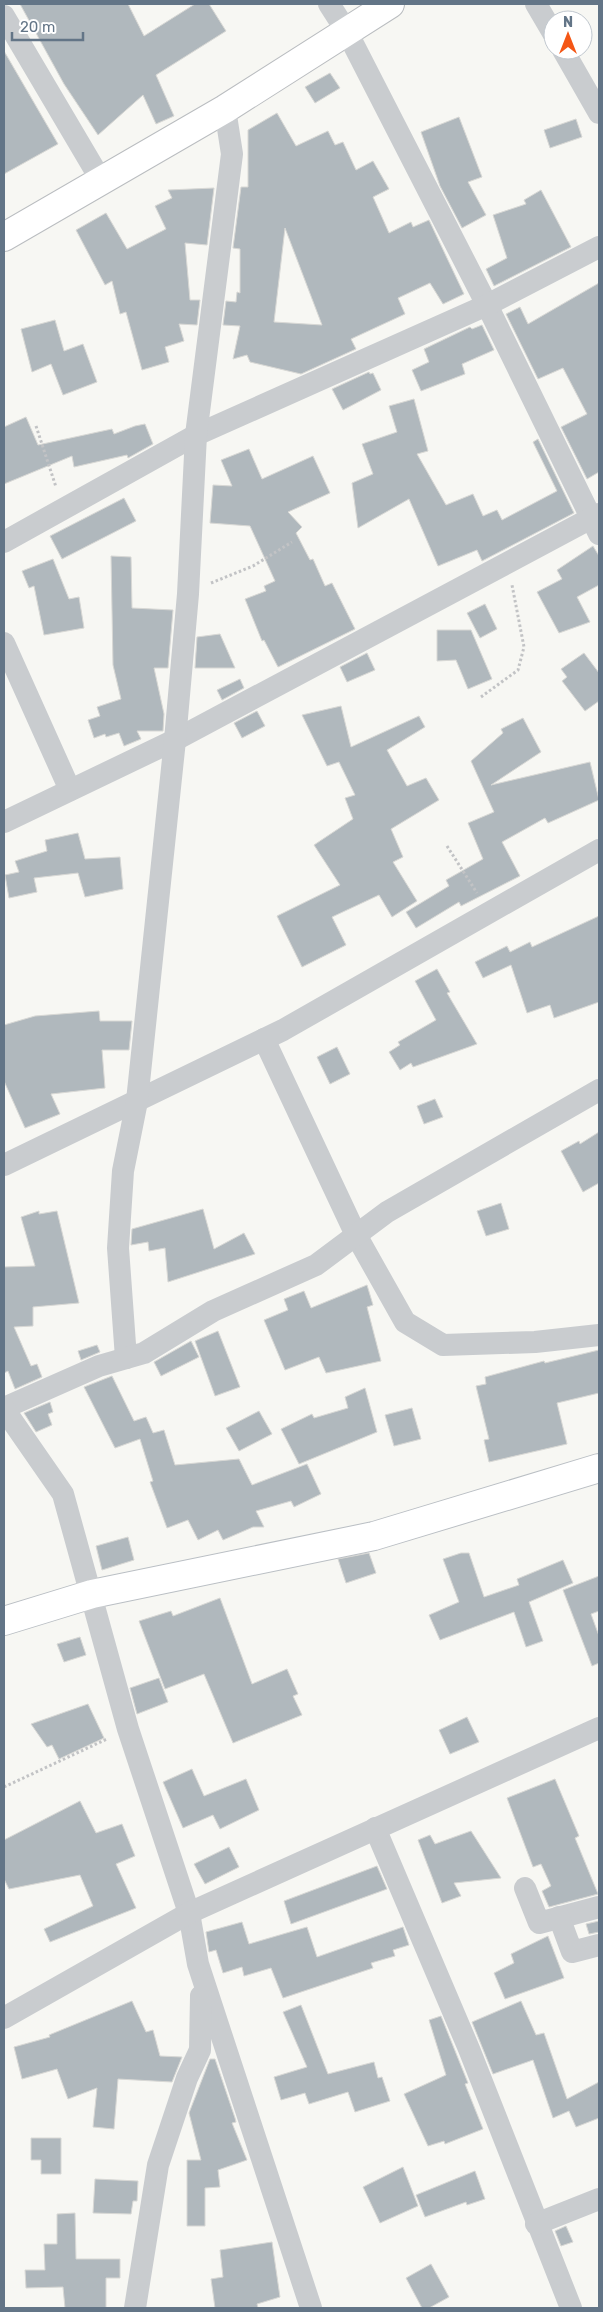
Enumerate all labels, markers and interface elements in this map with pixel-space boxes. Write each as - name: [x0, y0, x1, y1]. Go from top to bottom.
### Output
- scale bar: [12, 10, 84, 42]
- north arrow: [543, 10, 593, 60]
- text: N: [563, 14, 573, 31]
- text: 20 m: [20, 18, 55, 36]

